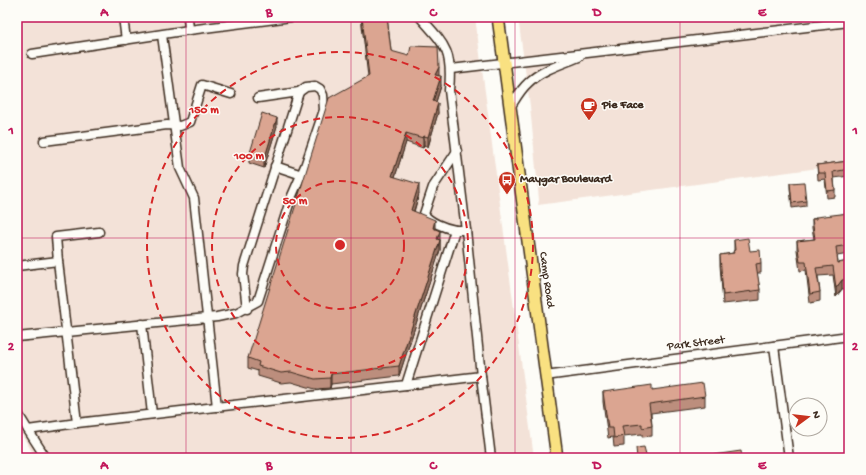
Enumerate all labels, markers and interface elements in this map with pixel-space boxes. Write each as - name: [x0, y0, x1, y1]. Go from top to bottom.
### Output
- text: A: [99, 6, 109, 21]
- text: B: [265, 6, 274, 21]
- text: C: [428, 6, 438, 21]
- text: D: [592, 6, 602, 21]
- text: E: [758, 6, 767, 21]
- cafe icon: Pie Face: [579, 96, 599, 121]
- place label: Pie Face: [601, 99, 644, 113]
- text: 150 m: [188, 104, 219, 118]
- text: 1: [7, 124, 14, 139]
- text: 1: [851, 124, 858, 139]
- text: 100 m: [233, 150, 264, 164]
- bus stop icon: Maygar Boulevard: [497, 170, 517, 195]
- place label: Maygar Boulevard: [520, 173, 614, 187]
- text: 50 m: [283, 195, 308, 209]
- centre of rings: [333, 238, 347, 252]
- street label: Camp Road: [535, 251, 557, 310]
- street label: Park Street: [666, 333, 727, 355]
- text: 2: [8, 340, 15, 355]
- text: 2: [852, 340, 859, 355]
- north arrow: [788, 397, 828, 437]
- text: N: [809, 410, 822, 420]
- text: A: [99, 459, 109, 474]
- text: B: [265, 459, 274, 474]
- text: C: [428, 459, 438, 474]
- text: D: [592, 459, 602, 474]
- text: E: [758, 459, 767, 474]

